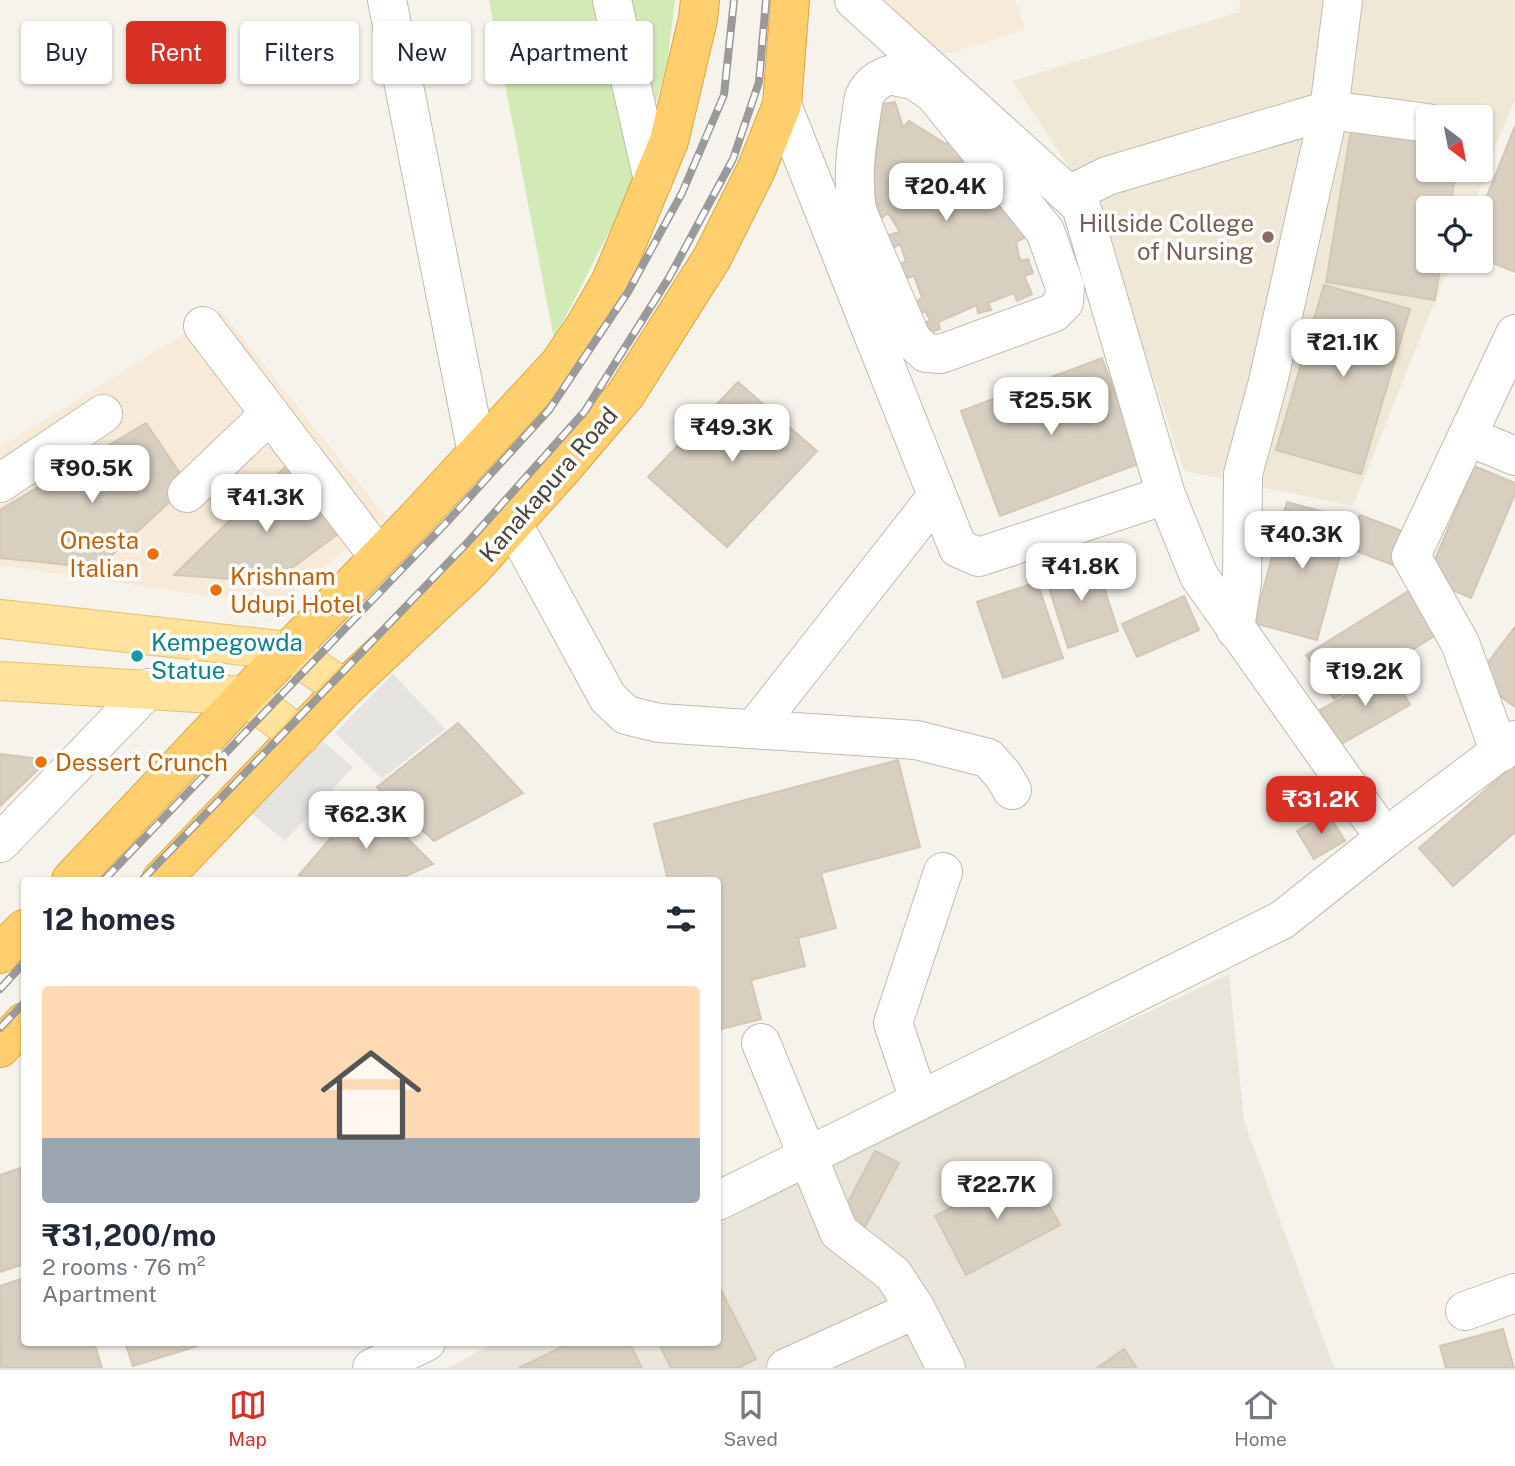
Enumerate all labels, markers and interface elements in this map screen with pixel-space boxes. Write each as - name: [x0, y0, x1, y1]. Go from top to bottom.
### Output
- chip: Buy: [21, 21, 112, 84]
- chip: Rent: [126, 21, 226, 84]
- chip: Filters: [240, 21, 359, 84]
- chip: New: [373, 21, 471, 84]
- chip: Apartment: [485, 21, 653, 84]
- north arrow: [1416, 105, 1493, 182]
- map controls: [1416, 105, 1493, 273]
- pin: ₹20.4K: [889, 164, 1003, 223]
- text: ₹20.4K: [905, 172, 987, 199]
- button: locate: [1416, 196, 1493, 273]
- place label: Hillside College of Nursing: [1079, 209, 1254, 265]
- marker: Hillside College of Nursing: [1260, 229, 1276, 245]
- pin: ₹21.1K: [1286, 320, 1400, 379]
- text: ₹21.1K: [1307, 328, 1379, 355]
- pin: ₹25.5K: [994, 378, 1108, 437]
- text: ₹25.5K: [1009, 386, 1093, 413]
- street label: Kanakapura Road: [473, 401, 623, 567]
- pin: ₹49.3K: [675, 405, 789, 464]
- text: ₹49.3K: [690, 413, 774, 440]
- pin: ₹90.5K: [35, 446, 149, 505]
- text: ₹90.5K: [51, 454, 133, 481]
- pin: ₹41.3K: [209, 475, 323, 534]
- text: ₹41.3K: [227, 483, 305, 510]
- pin: ₹40.3K: [1245, 512, 1359, 571]
- text: ₹40.3K: [1261, 520, 1343, 547]
- place label: Onesta Italian: [60, 526, 139, 582]
- pin: ₹41.8K: [1024, 544, 1138, 603]
- marker: Onesta Italian: [145, 546, 161, 562]
- text: ₹41.8K: [1042, 552, 1120, 579]
- place label: Krishnam Udupi Hotel: [230, 562, 362, 618]
- marker: Krishnam Udupi Hotel: [208, 582, 224, 598]
- place label: Kempegowda Statue: [151, 628, 303, 684]
- marker: Kempegowda Statue: [129, 648, 145, 664]
- pin: ₹19.2K: [1308, 648, 1422, 708]
- text: ₹19.2K: [1326, 657, 1404, 684]
- place label: Dessert Crunch: [55, 748, 228, 776]
- marker: Dessert Crunch: [33, 754, 49, 770]
- pin: ₹31.2K: [1264, 776, 1378, 836]
- text: ₹31.2K: [1282, 785, 1360, 812]
- pin: ₹62.3K: [309, 792, 423, 851]
- text: ₹62.3K: [325, 800, 407, 827]
- icon: filters: [662, 900, 700, 938]
- text: 12 homes: [42, 901, 176, 937]
- icon: home: [308, 1032, 434, 1158]
- pin: ₹22.7K: [940, 1162, 1054, 1221]
- text: ₹22.7K: [957, 1170, 1037, 1197]
- text: ₹31,200/mo: [42, 1217, 216, 1253]
- text: 2 rooms · 76 m²: [42, 1253, 205, 1280]
- text: Apartment: [42, 1280, 157, 1307]
- tab: Map: [228, 1386, 267, 1450]
- tab: Saved: [723, 1386, 778, 1450]
- tab: Home: [1234, 1386, 1287, 1450]

